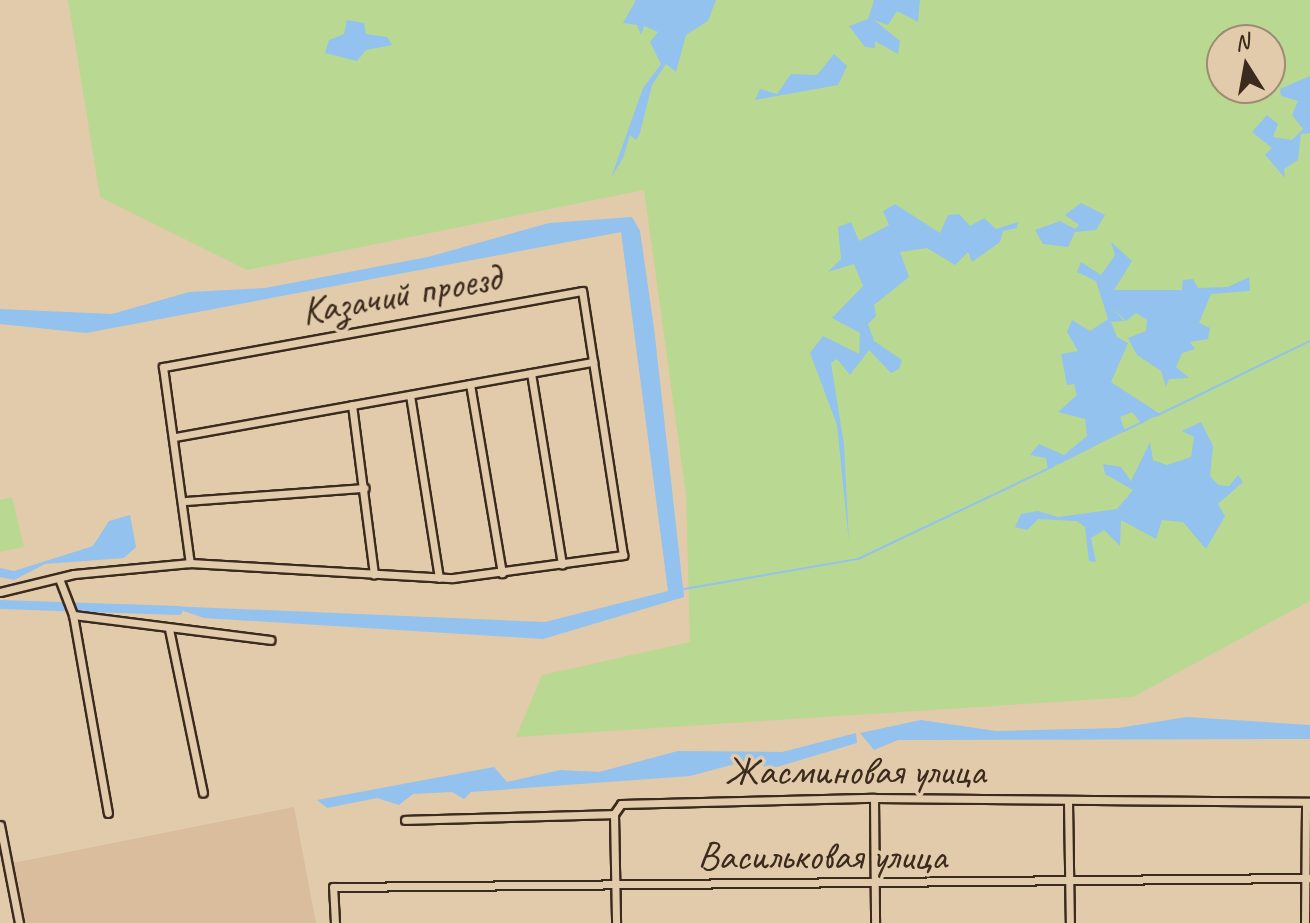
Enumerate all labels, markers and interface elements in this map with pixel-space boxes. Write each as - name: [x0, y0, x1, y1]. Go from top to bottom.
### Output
- north arrow: [1206, 24, 1286, 104]
- text: N: [1232, 27, 1251, 57]
- street label: Казачий проезд: [298, 253, 504, 335]
- street label: Жасминовая улица: [723, 747, 987, 795]
- street label: Васильковая улица: [696, 832, 948, 880]

